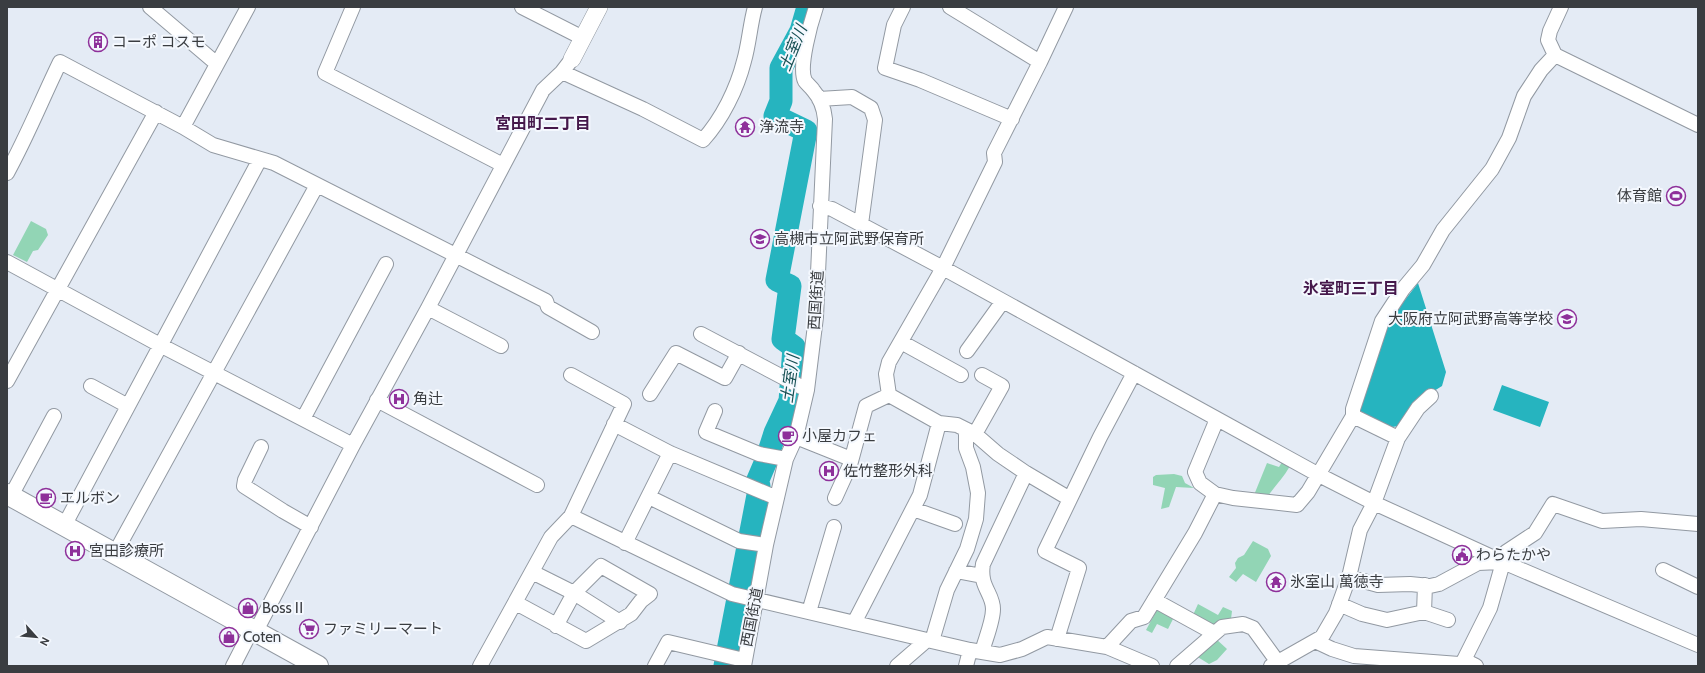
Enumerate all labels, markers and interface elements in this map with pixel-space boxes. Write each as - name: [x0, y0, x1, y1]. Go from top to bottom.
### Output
- water label: 土室川: [775, 20, 812, 74]
- building icon: コーポ コスモ: [87, 31, 109, 53]
- place label: コーポ コスモ: [112, 33, 205, 51]
- district label: 宮田町二丁目: [495, 114, 591, 133]
- temple icon: 浄流寺: [734, 116, 756, 138]
- place label: 浄流寺: [759, 118, 804, 136]
- sports icon: 体育館: [1665, 185, 1687, 207]
- place label: 体育館: [1617, 187, 1662, 205]
- school or university icon: 高槻市立阿武野保育所: [749, 228, 771, 250]
- place label: 高槻市立阿武野保育所: [774, 230, 924, 248]
- street label: 西国街道: [805, 269, 827, 331]
- district label: 氷室町三丁目: [1303, 279, 1399, 298]
- school or university icon: 大阪府立阿武野高等学校: [1556, 308, 1578, 330]
- place label: 大阪府立阿武野高等学校: [1388, 310, 1553, 328]
- water label: 土室川: [777, 352, 803, 404]
- hospital icon: 角辻: [388, 388, 410, 410]
- place label: 角辻: [413, 390, 443, 408]
- cafe icon: 小屋カフェ: [777, 425, 799, 447]
- place label: 小屋カフェ: [802, 427, 877, 445]
- hospital icon: 佐竹整形外科: [818, 460, 840, 482]
- place label: 佐竹整形外科: [843, 462, 933, 480]
- cafe icon: エルボン: [35, 487, 57, 509]
- place label: エルボン: [60, 489, 120, 507]
- hospital icon: 宮田診療所: [64, 540, 86, 562]
- place label: 宮田診療所: [89, 542, 164, 560]
- public building icon: わらたかや: [1451, 544, 1473, 566]
- place label: わらたかや: [1476, 546, 1551, 564]
- temple icon: 氷室山 萬徳寺: [1265, 571, 1287, 593]
- place label: 氷室山 萬徳寺: [1290, 573, 1383, 591]
- street label: 西国街道: [737, 586, 767, 648]
- shop icon: BossⅡ: [237, 597, 259, 619]
- place label: BossⅡ: [262, 599, 307, 617]
- north arrow: [16, 617, 56, 657]
- supermarket icon: ファミリーマート: [298, 618, 320, 640]
- place label: ファミリーマート: [323, 620, 443, 638]
- shop icon: Coten: [218, 626, 240, 648]
- place label: Coten: [243, 628, 281, 646]
- text: N: [37, 635, 53, 648]

